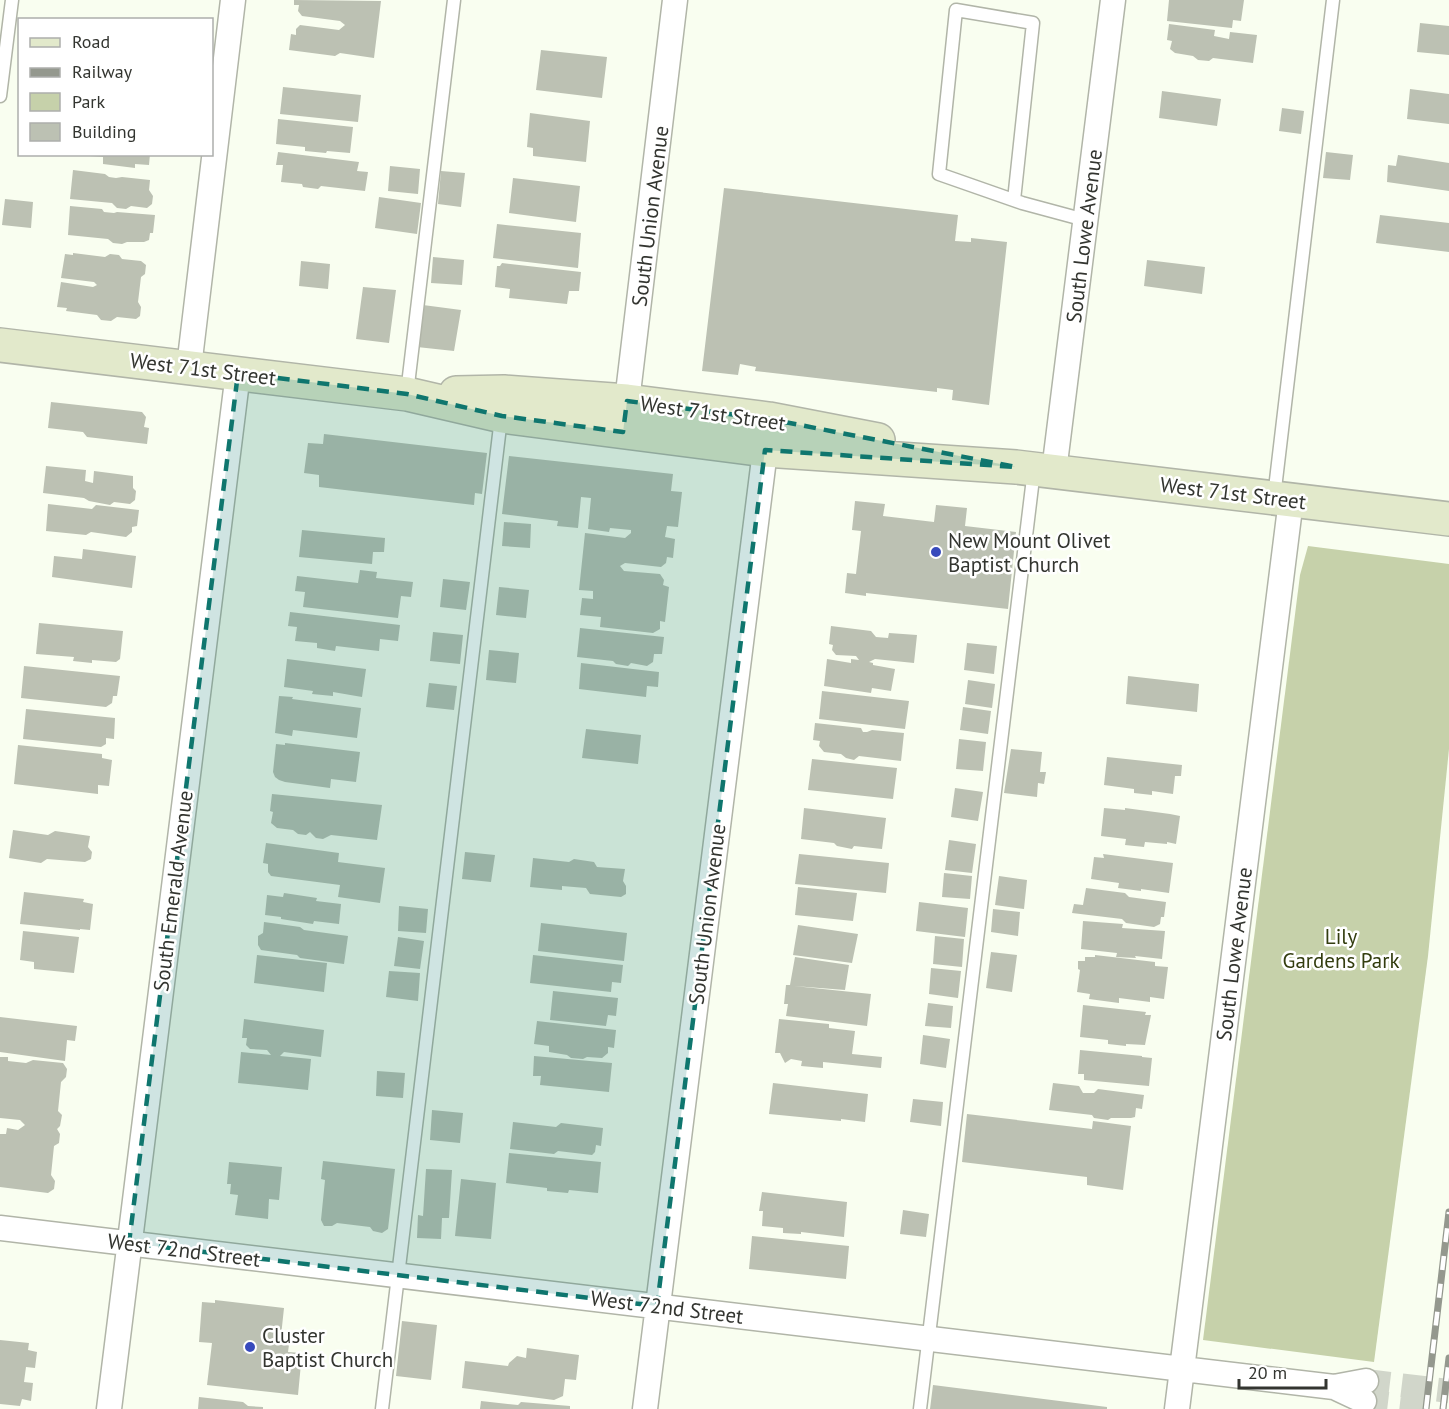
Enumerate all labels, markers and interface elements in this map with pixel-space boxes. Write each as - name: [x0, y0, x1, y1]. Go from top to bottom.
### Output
- legend: [18, 18, 213, 156]
- text: Road: [72, 30, 110, 53]
- text: Railway: [72, 60, 133, 83]
- text: Park: [72, 90, 105, 113]
- text: Building: [72, 120, 136, 143]
- street label: South Union Avenue: [626, 124, 674, 308]
- street label: South Lowe Avenue: [1060, 148, 1108, 324]
- street label: West 71st Street: [128, 347, 278, 391]
- street label: West 71st Street: [638, 389, 788, 437]
- street label: West 71st Street: [1158, 471, 1308, 515]
- place label: New Mount Olivet Baptist Church: [948, 527, 1110, 578]
- marker: New Mount Olivet Baptist Church: [929, 545, 943, 559]
- street label: South Emerald Avenue: [147, 789, 199, 993]
- street label: South Union Avenue: [683, 822, 731, 1006]
- street label: South Lowe Avenue: [1210, 866, 1258, 1042]
- park label: Lily Gardens Park: [1283, 923, 1399, 974]
- street label: West 72nd Street: [106, 1227, 262, 1273]
- street label: West 72nd Street: [589, 1284, 745, 1330]
- place label: Cluster Baptist Church: [262, 1322, 393, 1373]
- marker: Cluster Baptist Church: [243, 1340, 257, 1354]
- scale bar: [1239, 1352, 1326, 1390]
- text: 20 m: [1248, 1361, 1287, 1384]

